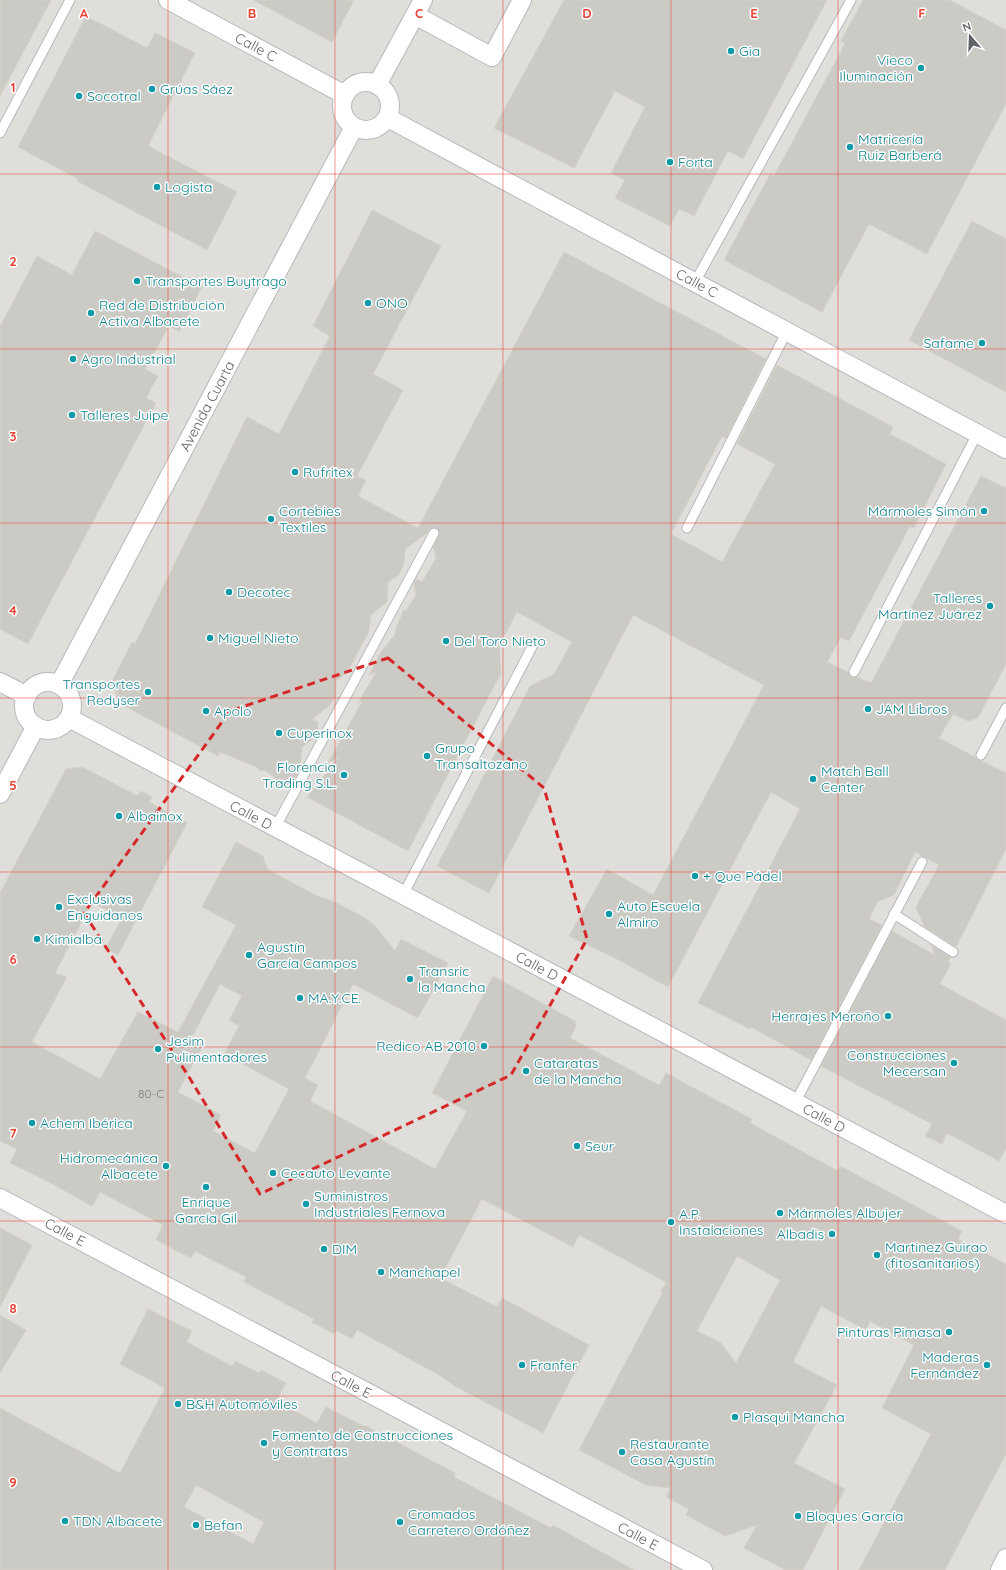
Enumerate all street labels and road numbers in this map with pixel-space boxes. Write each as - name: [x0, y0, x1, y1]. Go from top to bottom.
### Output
- street label: Calle C: [232, 29, 280, 65]
- street label: Calle C: [673, 265, 721, 301]
- street label: Avenida Cuarta: [176, 358, 238, 454]
- street label: Calle D: [227, 796, 275, 834]
- street label: Calle D: [513, 947, 561, 985]
- street label: Calle D: [800, 1099, 848, 1137]
- street label: Calle E: [42, 1214, 89, 1250]
- street label: Calle E: [328, 1366, 375, 1402]
- street label: Calle E: [615, 1518, 662, 1554]

